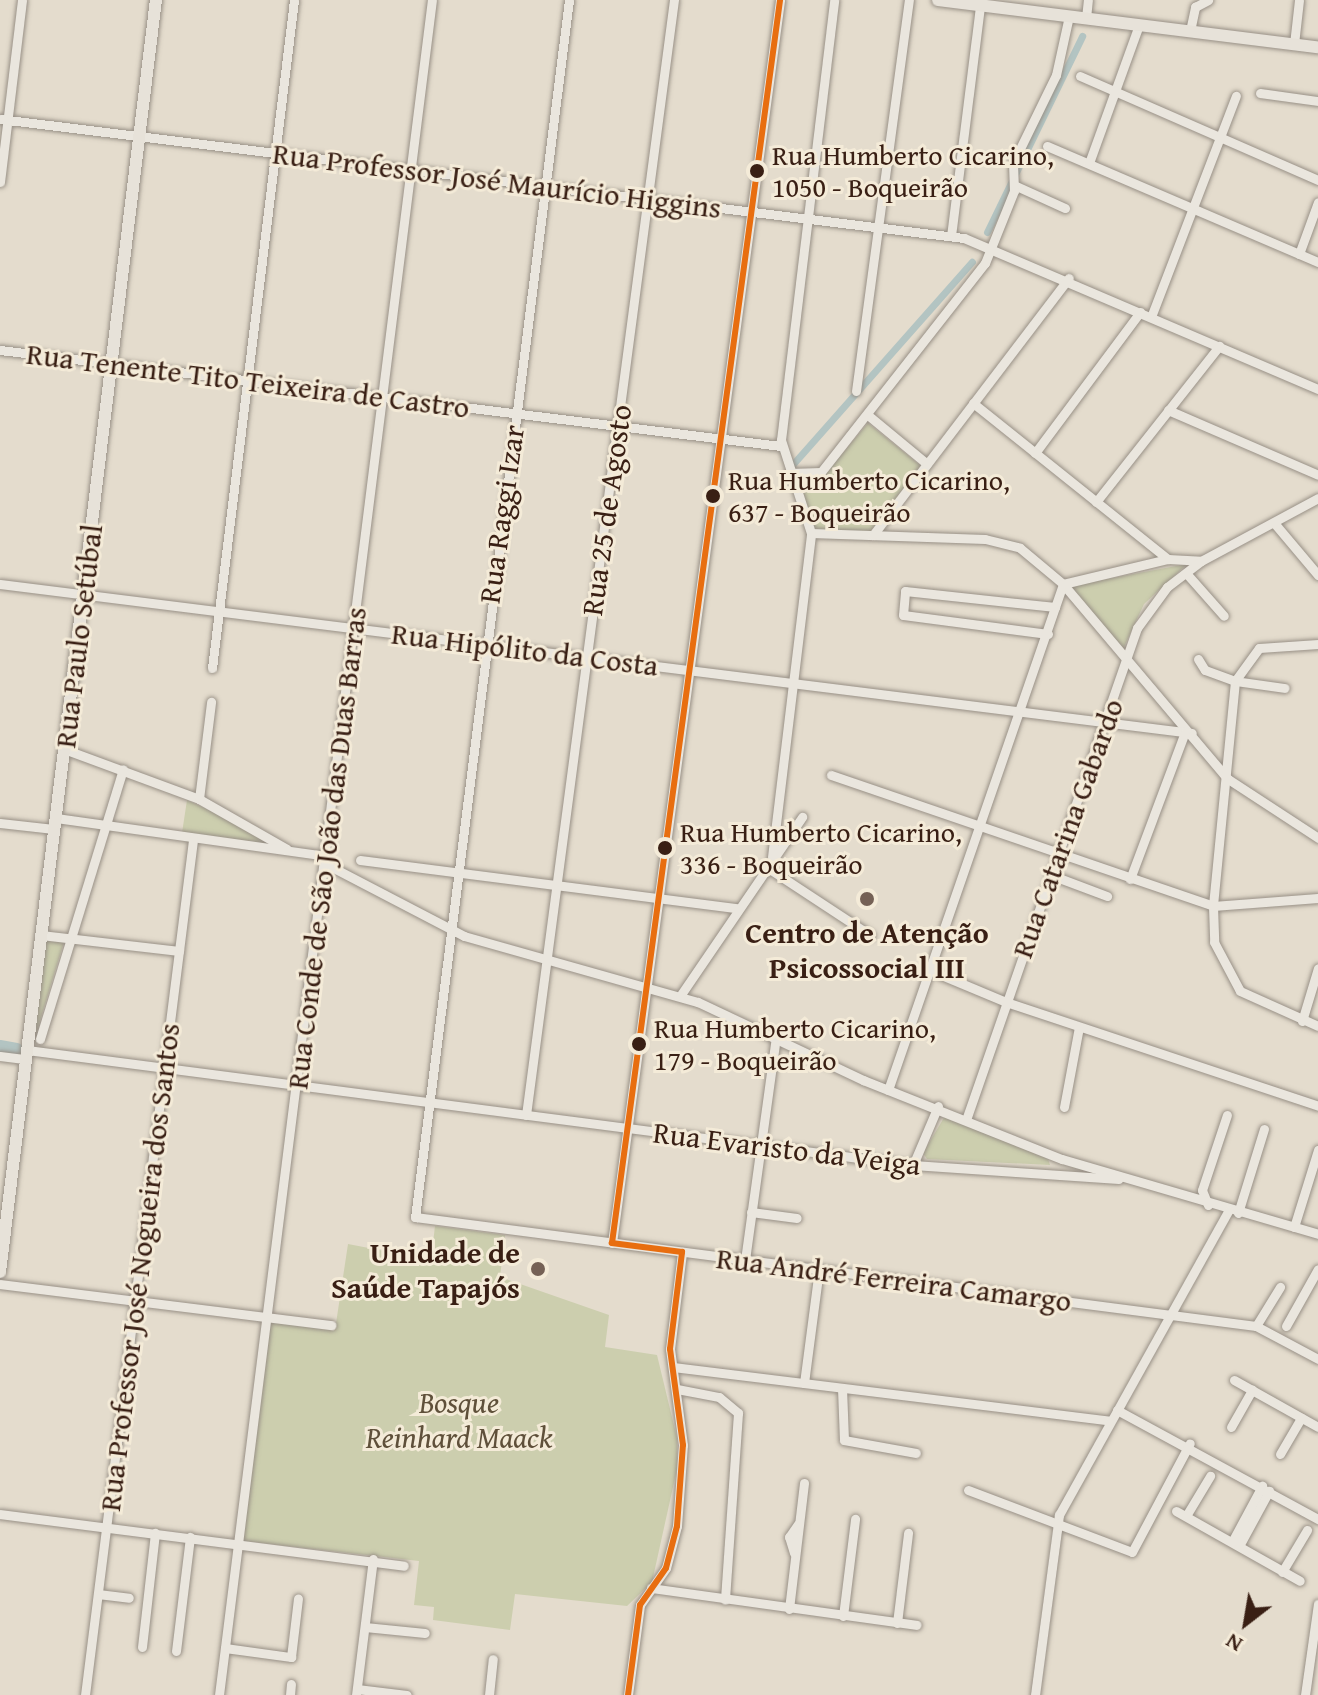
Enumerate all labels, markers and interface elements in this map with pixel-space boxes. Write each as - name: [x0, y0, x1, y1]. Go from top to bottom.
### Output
- street label: Rua Professor José Maurício Higgins: [271, 135, 723, 225]
- place label: Rua Humberto Cicarino, 1050 - Boqueirão: [772, 138, 1054, 204]
- marker: Rua Humberto Cicarino, 1050 - Boqueirão: [749, 163, 765, 179]
- street label: Rua Tenente Tito Teixeira de Castro: [24, 335, 472, 425]
- street label: Rua 25 de Agosto: [573, 402, 639, 618]
- street label: Rua Raggi Izar: [471, 423, 531, 605]
- place label: Rua Humberto Cicarino, 637 - Boqueirão: [728, 463, 1010, 529]
- marker: Rua Humberto Cicarino, 637 - Boqueirão: [705, 488, 721, 504]
- street label: Rua Paulo Setúbal: [46, 522, 110, 750]
- street label: Rua Conde de São João das Duas Barras: [279, 605, 373, 1091]
- street label: Rua Hipólito da Costa: [390, 615, 660, 683]
- street label: Rua Catarina Gabardo: [1003, 694, 1131, 962]
- place label: Rua Humberto Cicarino, 336 - Boqueirão: [680, 815, 962, 881]
- marker: Rua Humberto Cicarino, 336 - Boqueirão: [657, 840, 673, 856]
- marker: Centro de Atenção Psicossocial III: [856, 888, 878, 910]
- place label: Centro de Atenção Psicossocial III: [745, 914, 989, 984]
- place label: Rua Humberto Cicarino, 179 - Boqueirão: [654, 1011, 936, 1077]
- street label: Rua Professor José Nogueira dos Santos: [91, 1021, 187, 1513]
- marker: Rua Humberto Cicarino, 179 - Boqueirão: [631, 1036, 647, 1052]
- street label: Rua Evaristo da Veiga: [651, 1114, 923, 1182]
- place label: Unidade de Saúde Tapajós: [331, 1234, 520, 1304]
- street label: Rua André Ferreira Camargo: [714, 1239, 1074, 1319]
- marker: Unidade de Saúde Tapajós: [527, 1258, 549, 1280]
- park label: Bosque Reinhard Maack: [366, 1384, 552, 1454]
- north arrow: [1206, 1583, 1286, 1663]
- text: N: [1219, 1626, 1248, 1661]

